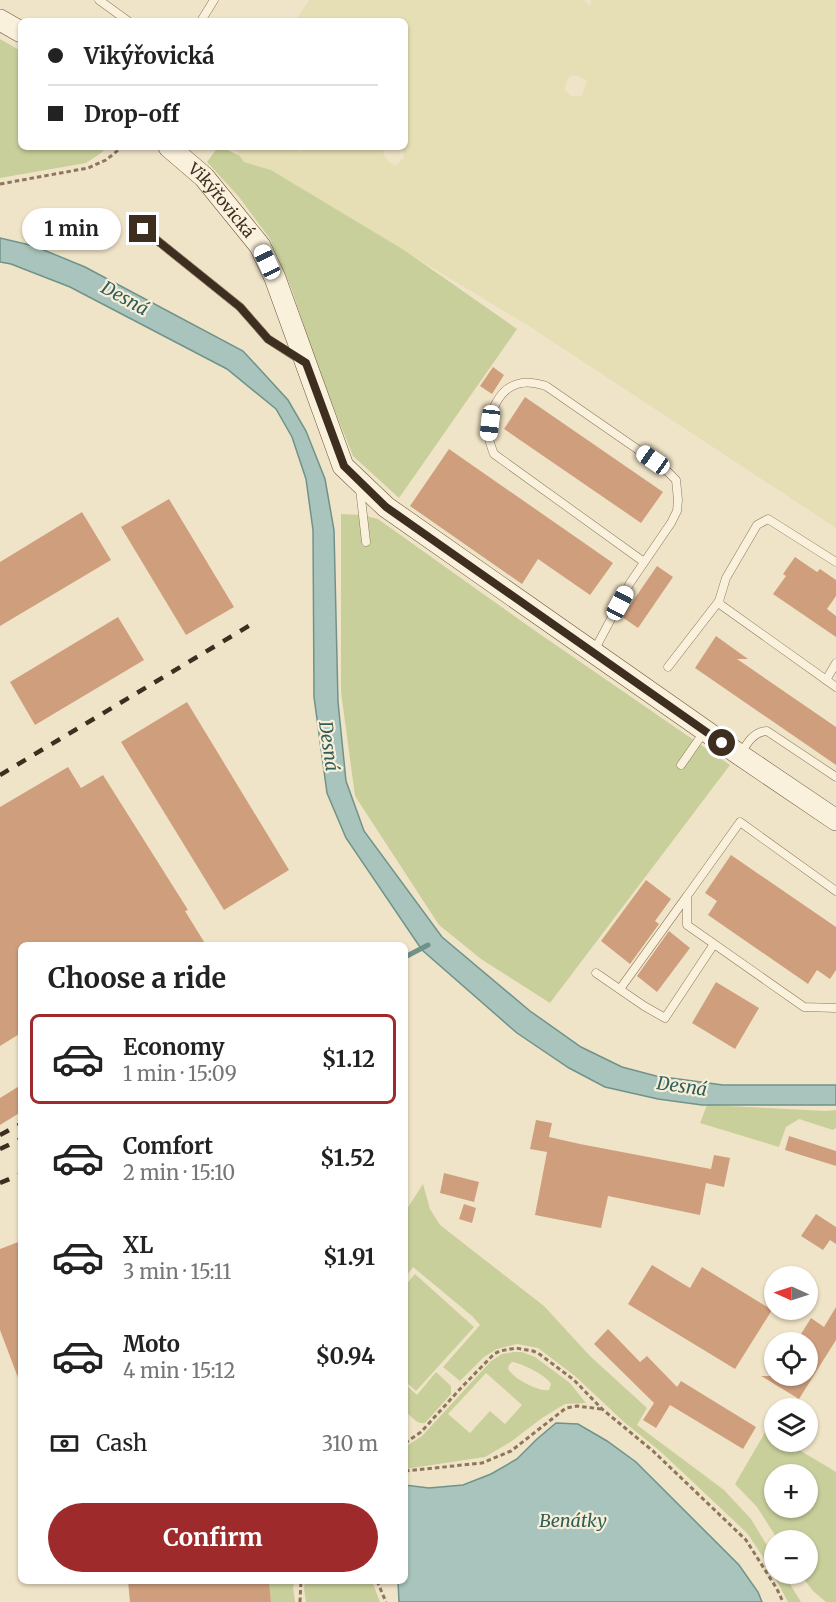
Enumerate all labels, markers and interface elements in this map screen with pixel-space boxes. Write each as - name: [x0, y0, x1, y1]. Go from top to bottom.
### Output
- text: Vikýřovická: [84, 42, 215, 70]
- text: Drop-off: [84, 100, 179, 128]
- street label: Vikýřovická: [184, 158, 259, 242]
- callout: 1 min: [23, 208, 122, 250]
- route end: [129, 215, 156, 242]
- text: 1 min: [44, 216, 99, 241]
- car: [251, 242, 283, 282]
- water label: Desná: [96, 275, 153, 320]
- car: [479, 404, 501, 442]
- car: [633, 442, 673, 478]
- car: [604, 583, 636, 623]
- water label: Desná: [314, 718, 344, 773]
- route start: [708, 729, 735, 756]
- text: Choose a ride: [48, 961, 226, 995]
- icon: car: [51, 1032, 105, 1086]
- text: Economy: [123, 1033, 224, 1061]
- text: $1.12: [322, 1045, 375, 1073]
- text: 1 min · 15:09: [123, 1061, 237, 1086]
- water label: Desná: [654, 1071, 709, 1101]
- icon: car: [51, 1131, 105, 1185]
- text: Comfort: [123, 1132, 213, 1160]
- text: $1.52: [320, 1144, 375, 1172]
- text: 2 min · 15:10: [123, 1160, 235, 1185]
- icon: car: [51, 1230, 105, 1284]
- text: XL: [123, 1231, 153, 1259]
- text: $1.91: [323, 1243, 375, 1271]
- text: 3 min · 15:11: [123, 1259, 231, 1284]
- north arrow: [764, 1266, 818, 1320]
- map controls: [764, 1266, 818, 1584]
- icon: car: [51, 1329, 105, 1383]
- text: Moto: [123, 1330, 180, 1358]
- button: locate: [764, 1332, 818, 1386]
- text: $0.94: [315, 1342, 375, 1370]
- text: 4 min · 15:12: [123, 1358, 235, 1383]
- button: layers: [764, 1398, 818, 1452]
- icon: cash: [48, 1427, 81, 1460]
- text: Cash: [96, 1429, 147, 1457]
- text: 310 m: [322, 1431, 378, 1456]
- button: +: [764, 1464, 818, 1518]
- button: Confirm: [48, 1503, 378, 1572]
- water label: Benátky: [539, 1509, 607, 1532]
- button: −: [764, 1530, 818, 1584]

